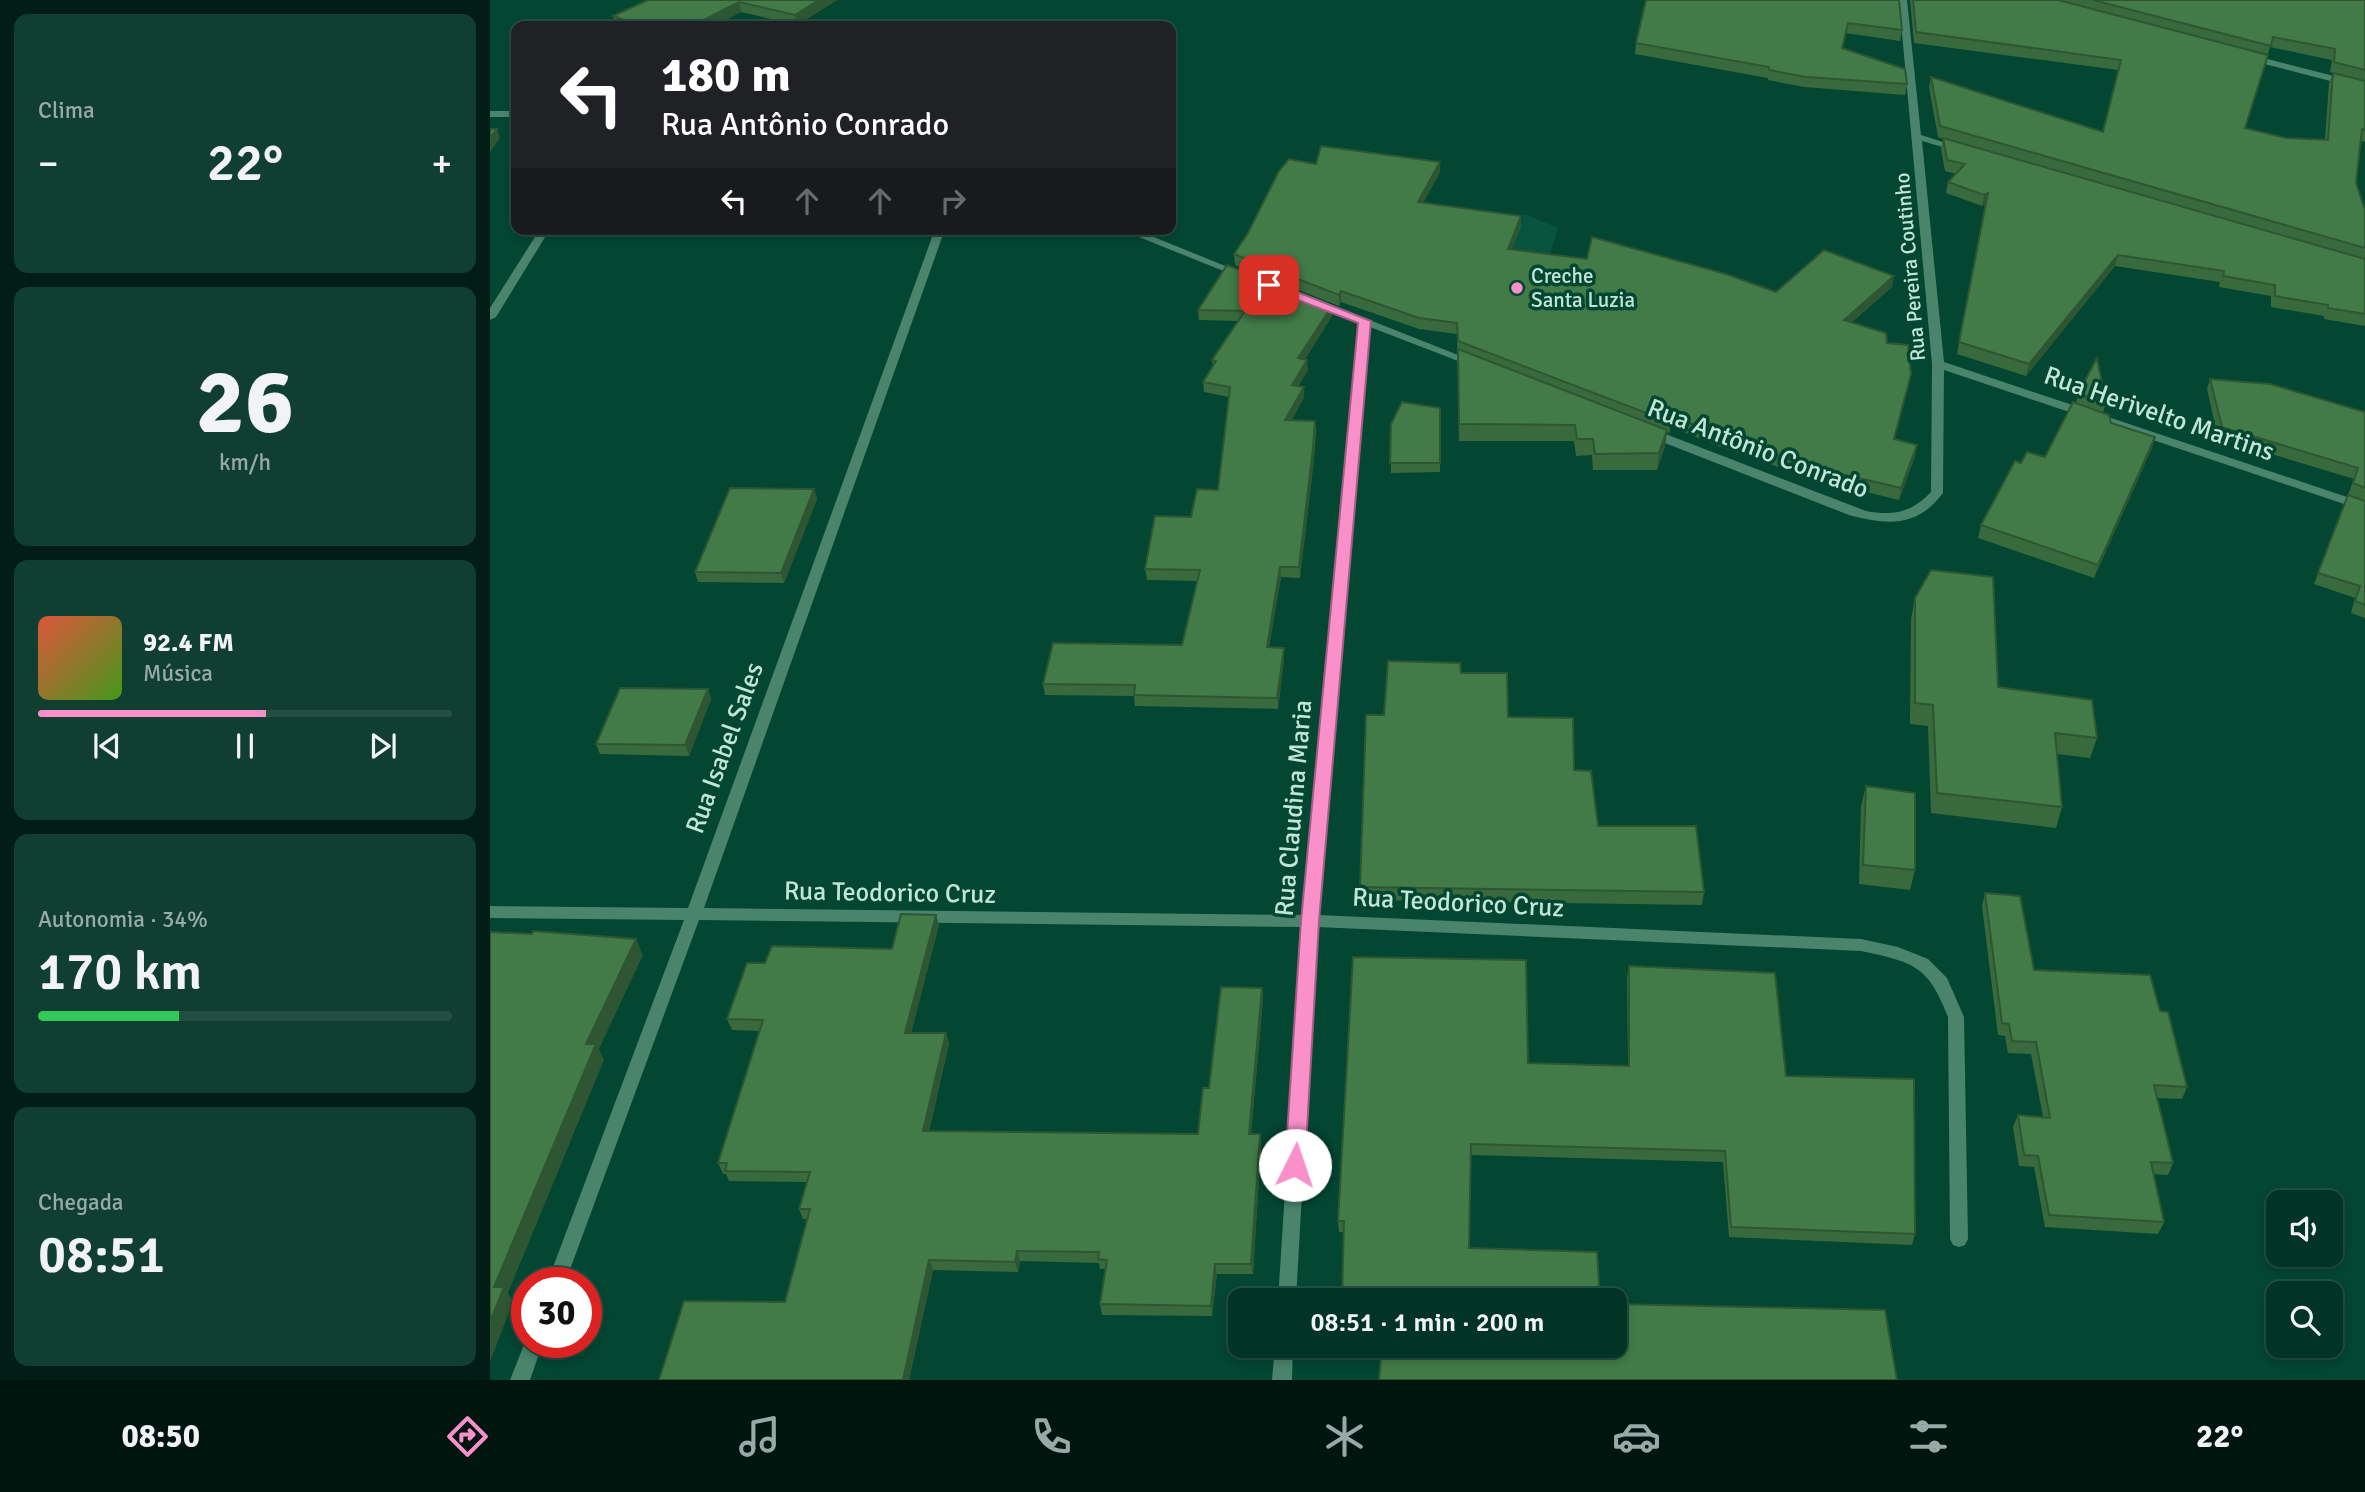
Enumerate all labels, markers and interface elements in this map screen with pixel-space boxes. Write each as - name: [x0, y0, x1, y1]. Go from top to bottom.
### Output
- text: 180 m: [661, 45, 791, 105]
- icon: left: [546, 49, 637, 140]
- text: Clima: [38, 96, 95, 125]
- text: Rua Antônio Conrado: [661, 105, 949, 144]
- text: 22°: [207, 131, 283, 195]
- text: −: [38, 140, 59, 187]
- text: +: [431, 140, 452, 187]
- street label: Rua Pereira Coutinho: [1889, 172, 1931, 362]
- icon: left: [715, 182, 753, 220]
- icon: ahead: [788, 182, 826, 220]
- icon: ahead: [861, 182, 899, 220]
- icon: right: [934, 182, 972, 220]
- pin: [1239, 255, 1299, 315]
- place label: Creche Santa Luzia: [1531, 263, 1635, 313]
- icon: arrive: [1250, 266, 1288, 304]
- marker: Creche Santa Luzia: [1509, 280, 1525, 296]
- text: 26: [196, 346, 294, 459]
- street label: Rua Herivelto Martins: [2040, 360, 2278, 468]
- street label: Rua Antônio Conrado: [1643, 392, 1873, 506]
- text: km/h: [219, 448, 271, 477]
- text: 92.4 FM: [143, 627, 234, 659]
- street label: Rua Isabel Sales: [679, 658, 771, 838]
- text: Música: [143, 659, 213, 688]
- street label: Rua Claudina Maria: [1269, 698, 1319, 918]
- icon: previous: [88, 727, 126, 765]
- icon: pause: [226, 727, 264, 765]
- icon: next: [364, 727, 402, 765]
- street label: Rua Teodorico Cruz: [784, 875, 996, 911]
- street label: Rua Teodorico Cruz: [1351, 881, 1565, 925]
- text: Autonomia · 34%: [38, 905, 208, 934]
- text: 170 km: [38, 940, 202, 1004]
- position arrow: [1258, 1128, 1332, 1202]
- text: Chegada: [38, 1188, 123, 1217]
- map controls: [2266, 1190, 2343, 1358]
- button: sound: [2266, 1190, 2343, 1267]
- text: 08:51: [38, 1223, 165, 1287]
- speed limit sign: 30: [511, 1267, 602, 1358]
- button: search: [2266, 1281, 2343, 1358]
- text: 08:51 · 1 min · 200 m: [1311, 1307, 1544, 1339]
- icon: directions: [443, 1412, 492, 1461]
- icon: music: [735, 1412, 784, 1461]
- icon: phone: [1027, 1412, 1076, 1461]
- icon: climate: [1320, 1412, 1369, 1461]
- icon: car: [1612, 1412, 1661, 1461]
- icon: filters: [1904, 1412, 1953, 1461]
- text: 08:50: [122, 1417, 200, 1456]
- text: 22°: [2196, 1417, 2243, 1456]

